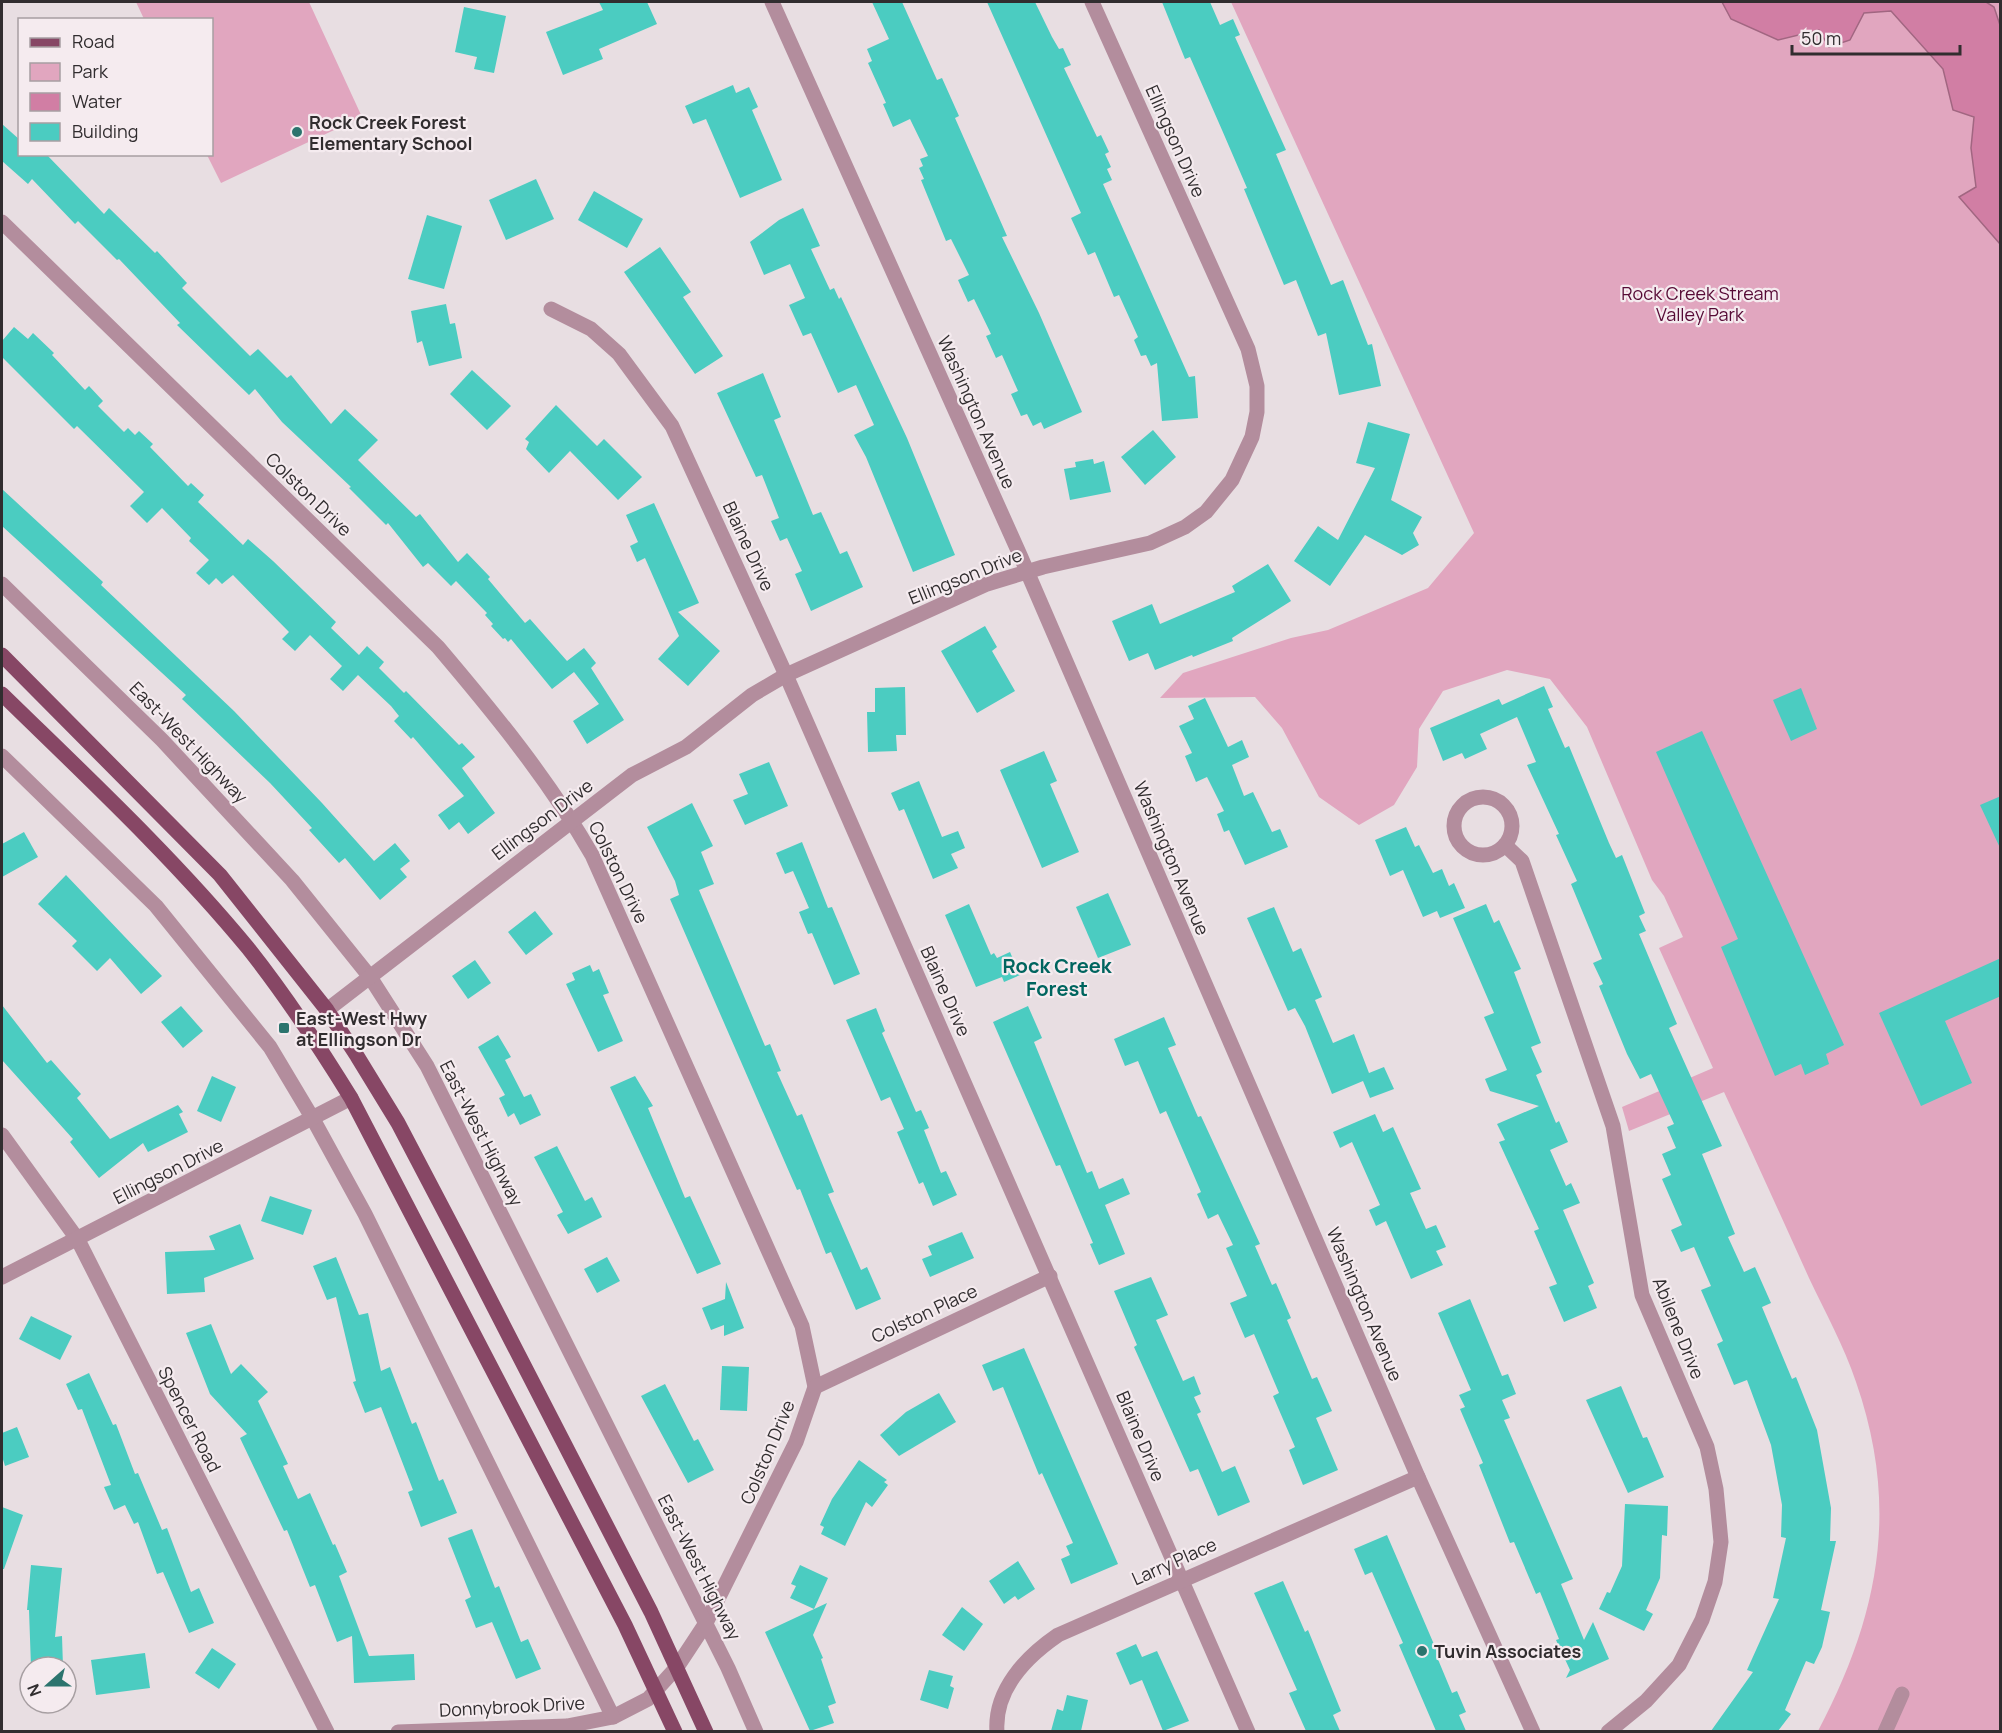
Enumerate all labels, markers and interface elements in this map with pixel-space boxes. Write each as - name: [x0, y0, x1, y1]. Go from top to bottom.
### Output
- legend: [18, 18, 213, 156]
- scale bar: [1792, 18, 1960, 56]
- text: 50 m: [1801, 26, 1841, 50]
- text: Road: [72, 29, 115, 53]
- text: Park: [72, 59, 109, 83]
- street label: Ellingson Drive: [1140, 81, 1212, 201]
- text: Water: [72, 89, 122, 113]
- place label: Rock Creek Forest Elementary School: [309, 110, 472, 155]
- text: Building: [72, 119, 138, 143]
- marker: Rock Creek Forest Elementary School: [290, 125, 304, 139]
- park label: Rock Creek Stream Valley Park: [1621, 281, 1779, 326]
- street label: Washington Avenue: [932, 332, 1022, 492]
- street label: Colston Drive: [261, 447, 357, 541]
- street label: Blaine Drive: [718, 497, 780, 595]
- street label: Ellingson Drive: [905, 542, 1025, 610]
- street label: East-West Highway: [125, 676, 254, 808]
- street label: Ellingson Drive: [487, 773, 597, 865]
- street label: Washington Avenue: [1129, 777, 1215, 939]
- street label: Colston Drive: [584, 817, 654, 927]
- street label: Blaine Drive: [915, 942, 977, 1040]
- district label: Rock Creek Forest: [1002, 952, 1113, 1002]
- place label: East-West Hwy at Ellingson Dr: [296, 1006, 427, 1051]
- marker: East-West Hwy at Ellingson Dr: [277, 1021, 291, 1035]
- street label: East-West Highway: [435, 1056, 529, 1210]
- street label: Ellingson Drive: [109, 1133, 227, 1209]
- street label: Washington Avenue: [1322, 1223, 1408, 1385]
- street label: Abilene Drive: [1648, 1274, 1710, 1382]
- street label: Colston Place: [867, 1278, 981, 1348]
- street label: Spencer Road: [153, 1362, 227, 1476]
- street label: Blaine Drive: [1111, 1387, 1171, 1485]
- street label: Colston Drive: [734, 1396, 800, 1508]
- street label: East-West Highway: [653, 1490, 747, 1644]
- street label: Larry Place: [1128, 1532, 1220, 1590]
- place label: Tuvin Associates: [1434, 1639, 1581, 1663]
- marker: Tuvin Associates: [1415, 1644, 1429, 1658]
- north arrow: [18, 1655, 78, 1715]
- text: N: [22, 1681, 46, 1700]
- street label: Donnybrook Drive: [438, 1690, 586, 1722]

